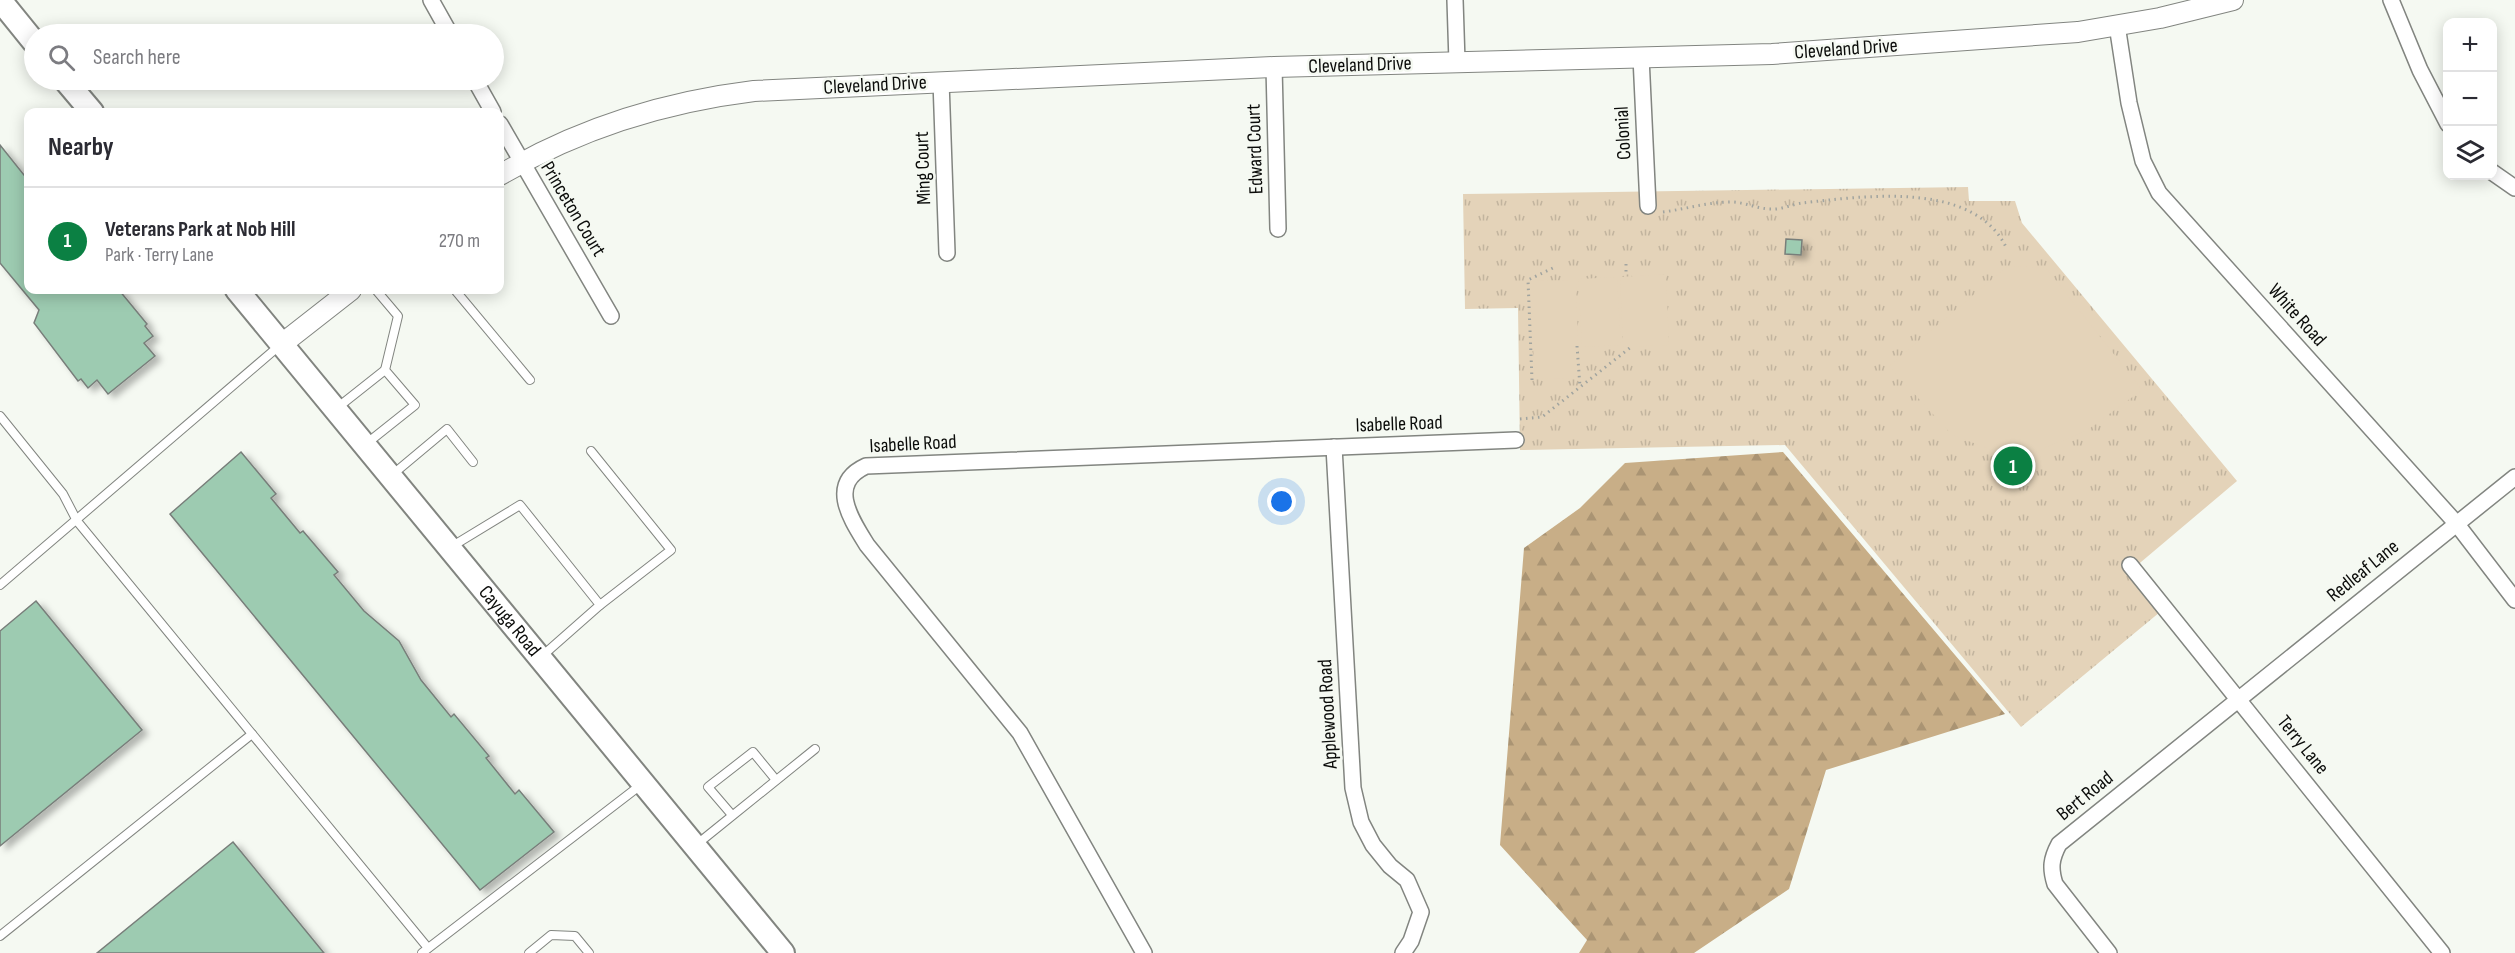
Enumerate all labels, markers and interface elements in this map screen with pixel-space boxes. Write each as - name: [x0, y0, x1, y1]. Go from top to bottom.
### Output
- map controls: [2443, 18, 2497, 180]
- button: +: [2443, 18, 2497, 72]
- search box: [24, 24, 504, 90]
- street label: Cleveland Drive: [1794, 33, 1898, 65]
- icon: search: [45, 41, 78, 74]
- text: Search here: [93, 44, 180, 71]
- street label: Cleveland Drive: [1308, 51, 1412, 79]
- street label: Cleveland Drive: [823, 70, 927, 100]
- button: −: [2443, 72, 2497, 126]
- street label: Edward Court: [1241, 103, 1269, 195]
- street label: Colonial: [1610, 106, 1636, 160]
- button: layers: [2443, 126, 2497, 180]
- street label: Ming Court: [910, 131, 936, 205]
- text: Nearby: [48, 132, 114, 163]
- street label: Princeton Court: [535, 157, 611, 261]
- text: Veterans Park at Nob Hill: [105, 216, 295, 243]
- text: 1: [64, 229, 71, 253]
- text: 270 m: [439, 229, 480, 253]
- text: Park · Terry Lane: [105, 243, 214, 267]
- street label: White Road: [2263, 279, 2331, 351]
- street label: Isabelle Road: [1355, 410, 1443, 438]
- street label: Isabelle Road: [869, 430, 957, 458]
- pin: 1: [1994, 444, 2032, 488]
- your location: [1267, 487, 1296, 516]
- street label: Redleaf Lane: [2322, 535, 2404, 607]
- street label: Cayuga Road: [473, 581, 546, 662]
- street label: Applewood Road: [1313, 659, 1343, 770]
- street label: Terry Lane: [2272, 711, 2334, 779]
- street label: Bert Road: [2052, 766, 2118, 826]

